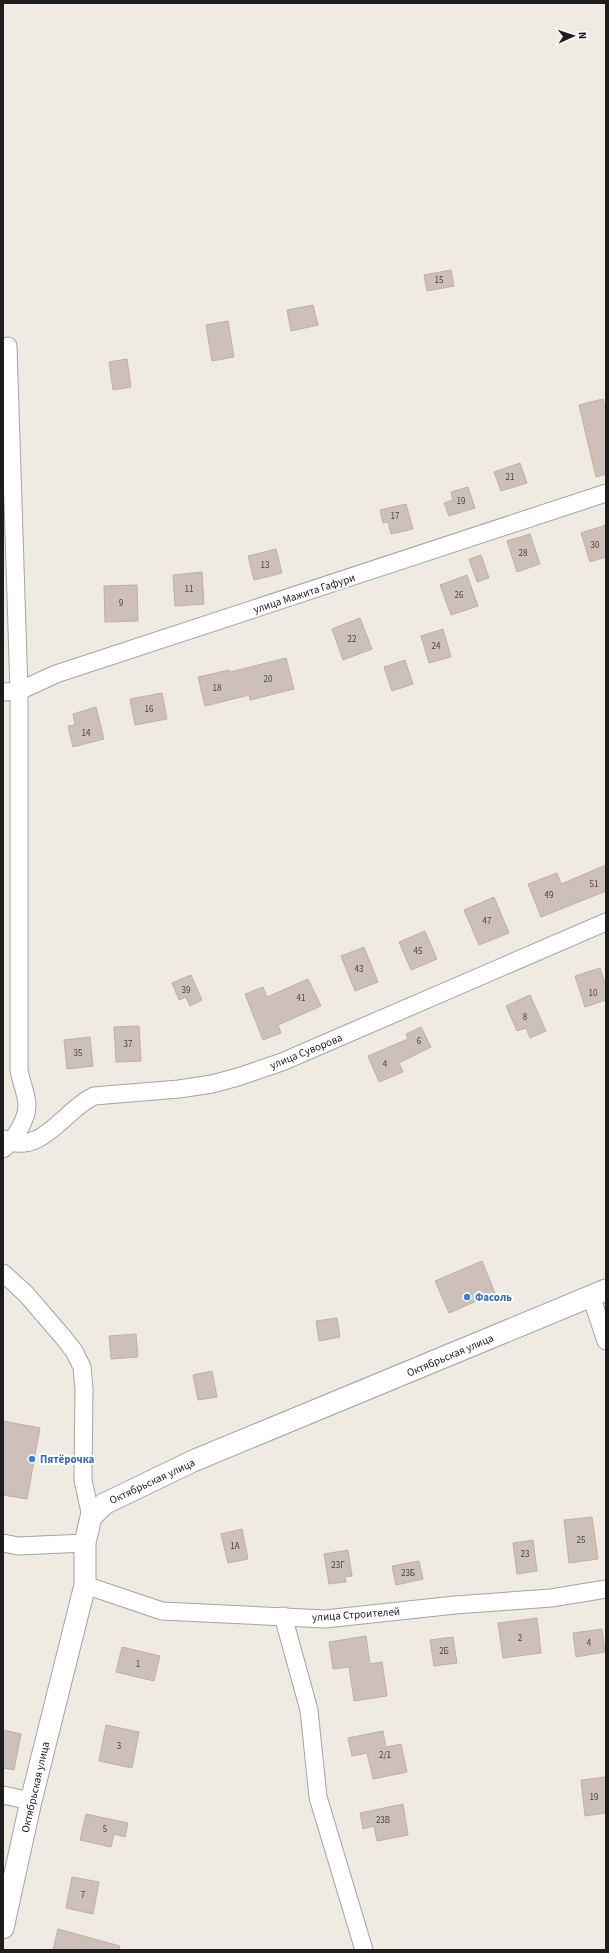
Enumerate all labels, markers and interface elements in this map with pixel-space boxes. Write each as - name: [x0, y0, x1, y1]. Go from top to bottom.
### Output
- north arrow: [553, 16, 593, 56]
- text: N: [575, 31, 590, 40]
- house number: 15: [435, 274, 444, 287]
- house number: 21: [506, 471, 514, 484]
- house number: 19: [457, 495, 466, 508]
- house number: 17: [391, 510, 400, 523]
- house number: 30: [591, 539, 600, 552]
- house number: 28: [519, 547, 528, 560]
- house number: 13: [261, 559, 270, 572]
- street label: улица Мажита Гафури: [251, 570, 357, 617]
- house number: 11: [185, 583, 193, 596]
- house number: 26: [455, 589, 464, 602]
- house number: 9: [119, 597, 124, 610]
- house number: 22: [348, 633, 357, 646]
- house number: 24: [432, 640, 441, 653]
- house number: 20: [264, 673, 273, 686]
- house number: 18: [213, 682, 222, 695]
- house number: 16: [145, 703, 154, 716]
- house number: 14: [82, 727, 91, 740]
- house number: 51: [590, 878, 598, 891]
- house number: 49: [545, 889, 554, 902]
- house number: 47: [483, 915, 492, 928]
- house number: 45: [414, 945, 423, 958]
- house number: 43: [355, 963, 364, 976]
- house number: 39: [182, 984, 191, 997]
- house number: 10: [589, 987, 598, 1000]
- house number: 41: [297, 992, 305, 1005]
- house number: 8: [523, 1011, 528, 1024]
- street label: улица Суворова: [268, 1030, 345, 1073]
- house number: 6: [417, 1035, 422, 1048]
- house number: 37: [124, 1038, 133, 1051]
- house number: 35: [74, 1047, 83, 1060]
- house number: 4: [383, 1058, 388, 1071]
- place label: Фасоль: [475, 1290, 512, 1305]
- marker: Фасоль: [462, 1292, 472, 1302]
- street label: Октябрьская улица: [404, 1330, 496, 1381]
- place label: Пятёрочка: [40, 1452, 95, 1467]
- marker: Пятёрочка: [27, 1454, 37, 1464]
- street label: Октябрьская улица: [107, 1455, 198, 1508]
- house number: 25: [577, 1534, 586, 1547]
- house number: 1А: [230, 1540, 240, 1553]
- house number: 23: [521, 1548, 530, 1561]
- house number: 23Г: [331, 1559, 345, 1572]
- house number: 23Б: [401, 1567, 415, 1580]
- street label: улица Строителей: [312, 1604, 401, 1625]
- house number: 2: [518, 1632, 523, 1645]
- house number: 4: [587, 1637, 592, 1650]
- house number: 2Б: [439, 1645, 449, 1658]
- house number: 1: [136, 1658, 140, 1671]
- street label: Октябрьская улица: [18, 1740, 53, 1834]
- house number: 3: [117, 1740, 122, 1753]
- house number: 2/1: [379, 1749, 391, 1762]
- house number: 19: [590, 1791, 599, 1804]
- house number: 23В: [376, 1814, 390, 1827]
- house number: 5: [103, 1823, 108, 1836]
- house number: 7: [81, 1889, 86, 1902]

